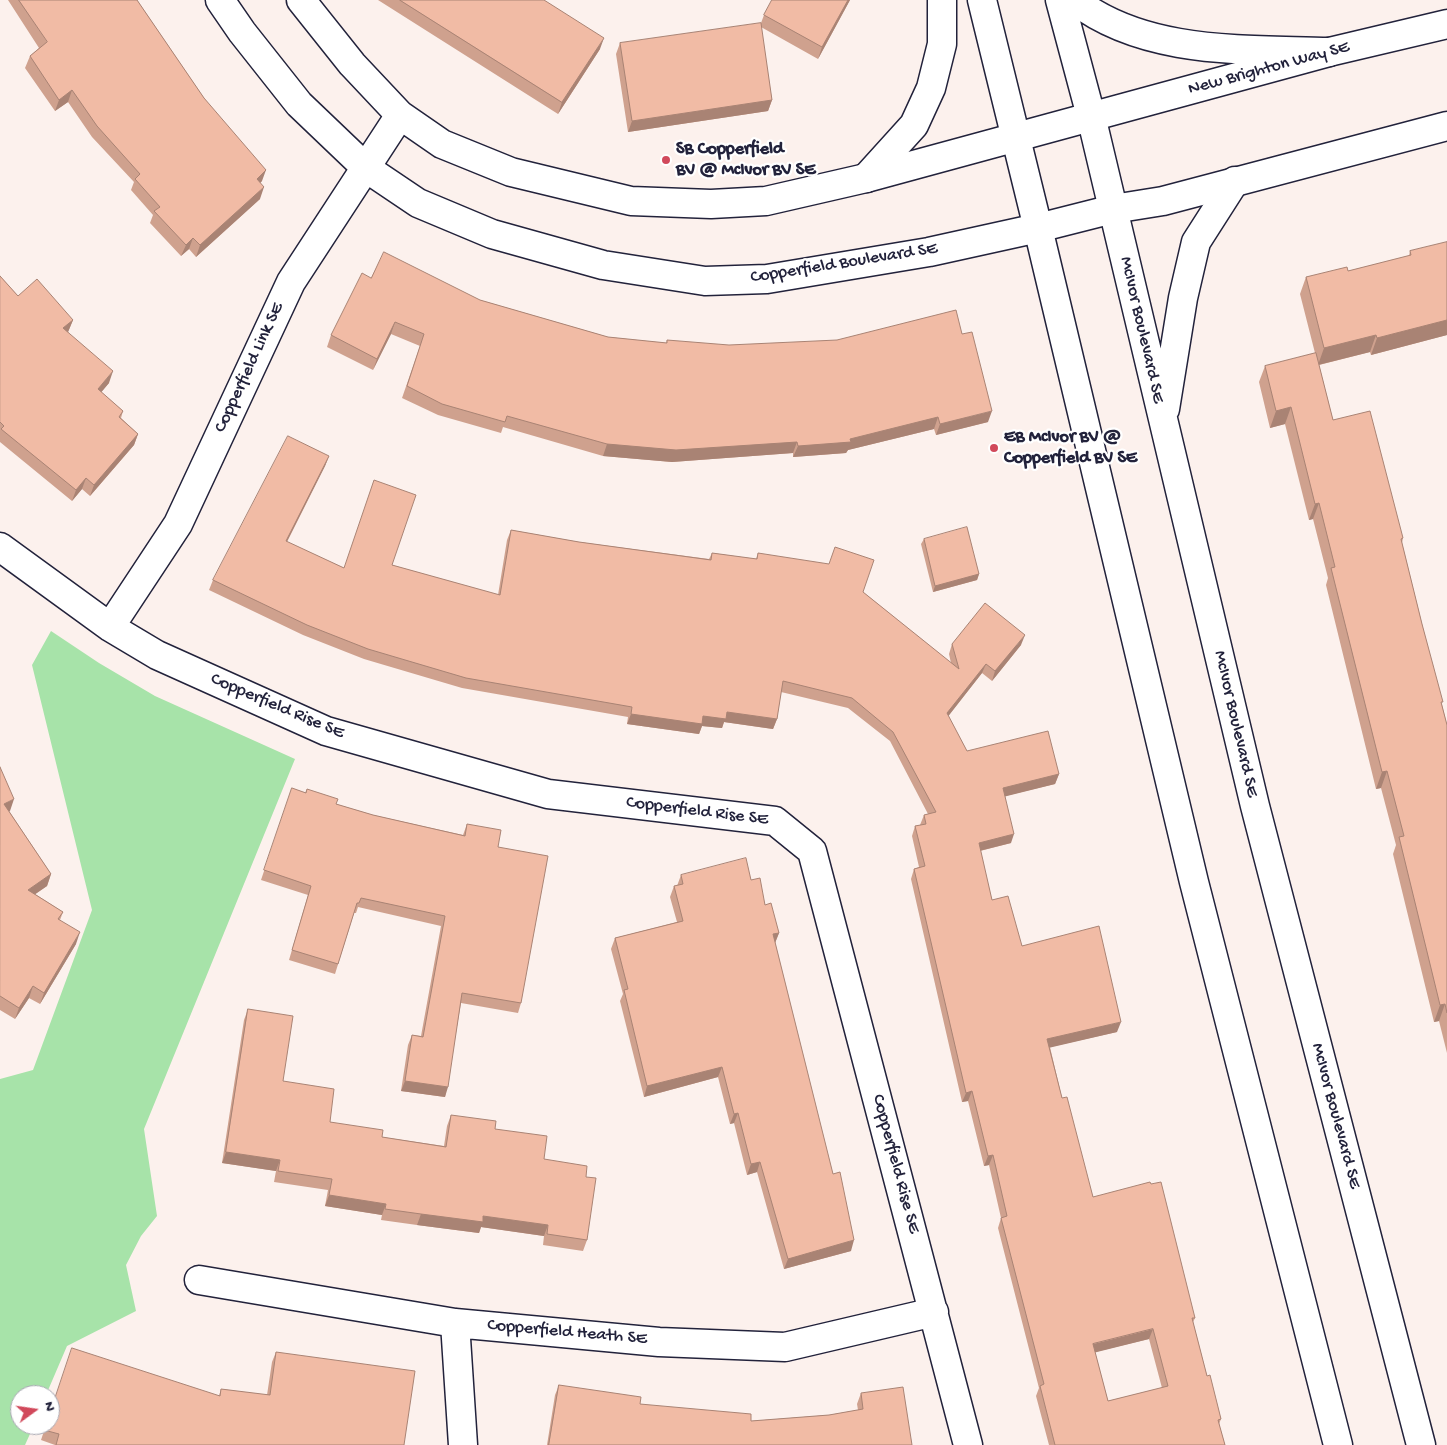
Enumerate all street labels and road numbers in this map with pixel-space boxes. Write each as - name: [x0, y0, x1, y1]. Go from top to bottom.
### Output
- street label: New Brighton Way SE: [1186, 37, 1352, 101]
- street label: Copperfield Boulevard SE: [749, 239, 939, 289]
- street label: McIvor Boulevard SE: [1114, 255, 1168, 405]
- street label: Copperfield Link SE: [210, 300, 290, 436]
- street label: McIvor Boulevard SE: [1208, 649, 1262, 799]
- street label: Copperfield Rise SE: [207, 669, 347, 745]
- street label: Copperfield Rise SE: [625, 793, 769, 831]
- street label: McIvor Boulevard SE: [1305, 1041, 1365, 1191]
- street label: Copperfield Rise SE: [866, 1092, 924, 1236]
- street label: Copperfield Heath SE: [486, 1315, 648, 1351]

